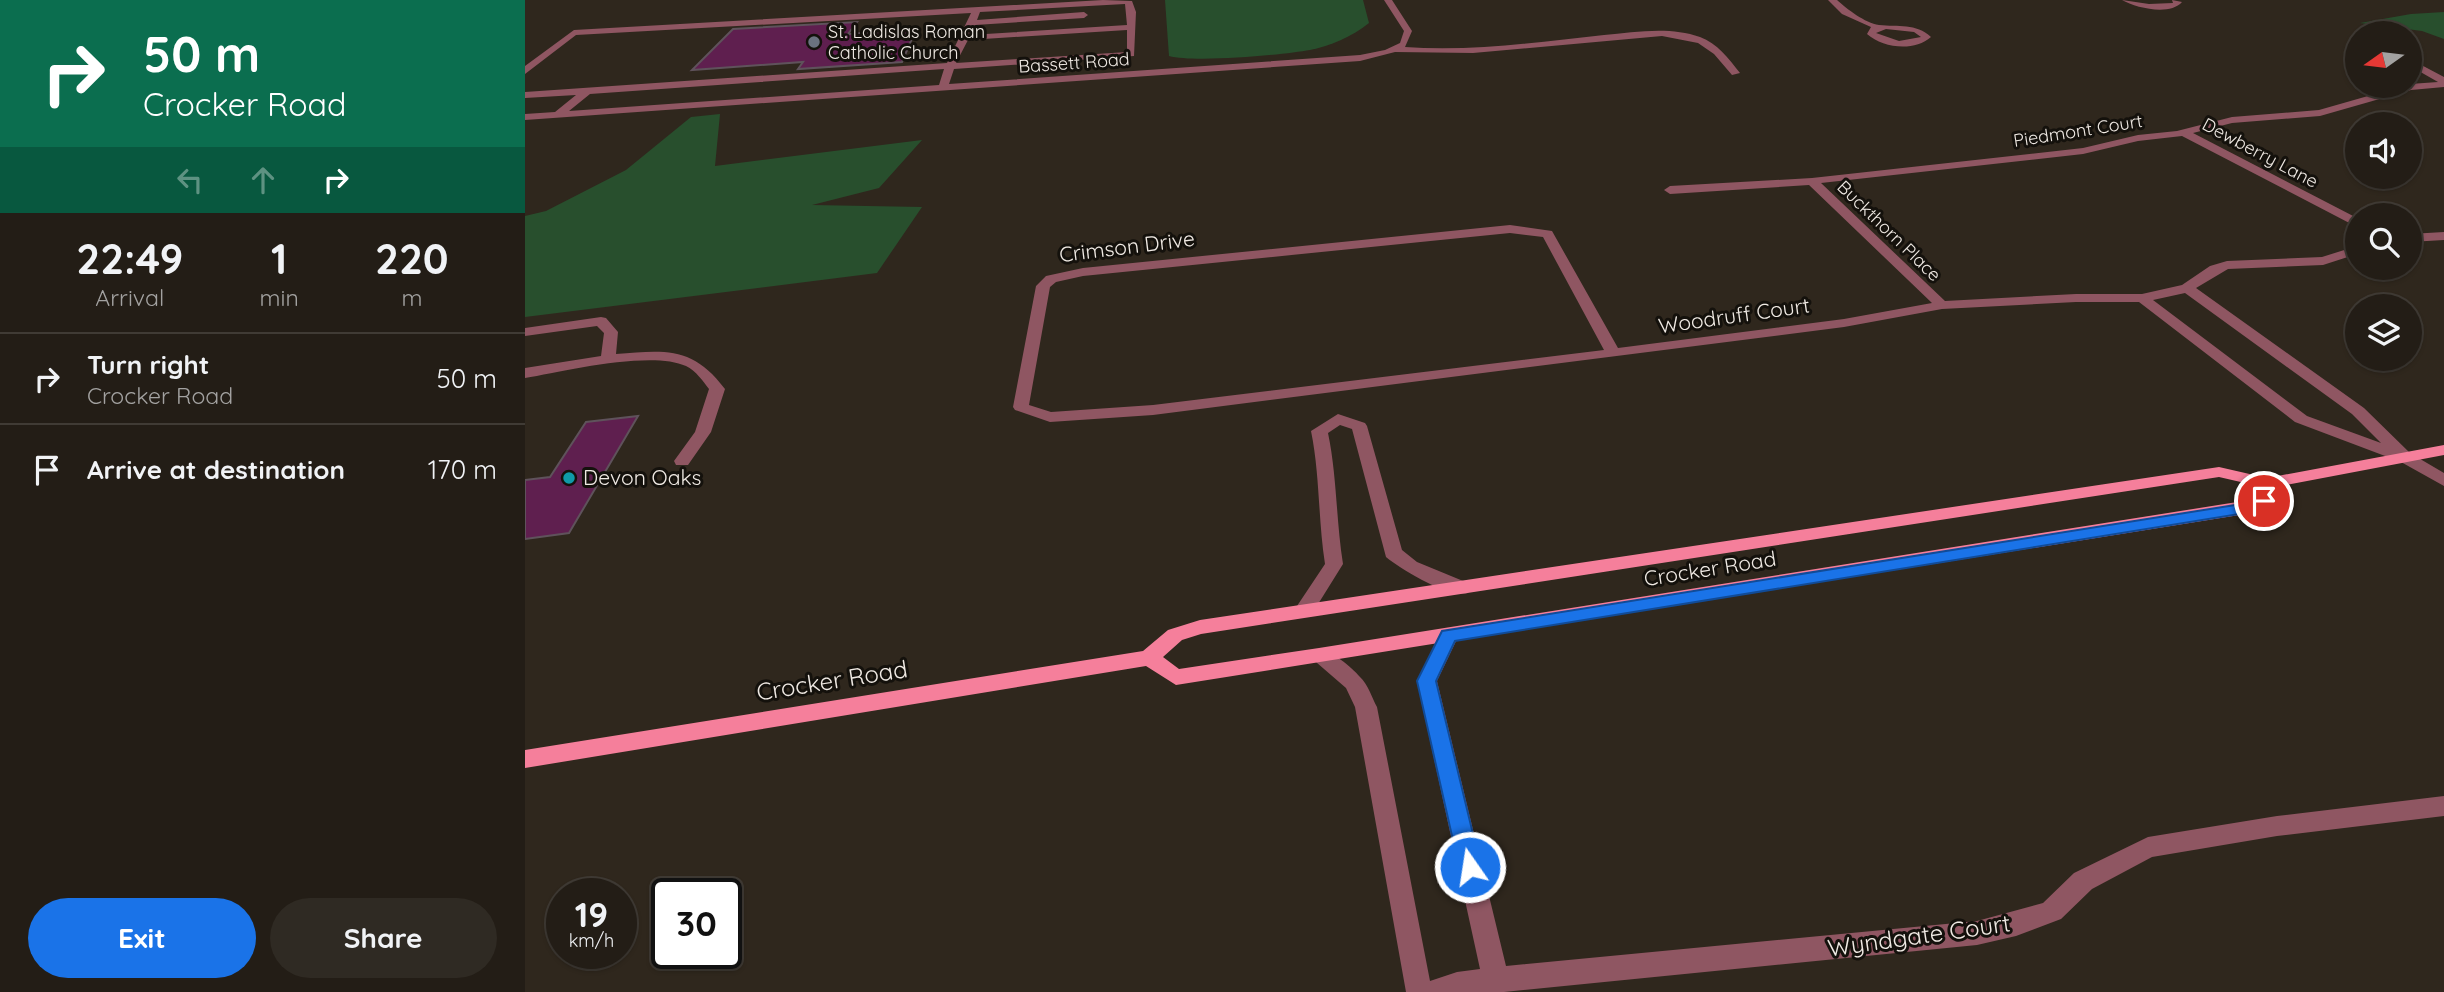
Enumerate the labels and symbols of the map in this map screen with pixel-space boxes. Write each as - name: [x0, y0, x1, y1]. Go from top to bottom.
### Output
- place label: St. Ladislas Roman Catholic Church: [828, 20, 985, 64]
- north arrow: [2345, 21, 2422, 98]
- marker: St. Ladislas Roman Catholic Church: [806, 34, 822, 50]
- street label: Bassett Road: [1018, 47, 1130, 78]
- street label: Piedmont Court: [2012, 109, 2144, 152]
- street label: Dewberry Lane: [2198, 112, 2322, 193]
- street label: Buckthorn Place: [1833, 175, 1946, 286]
- street label: Crimson Drive: [1058, 225, 1196, 267]
- street label: Woodruff Court: [1657, 292, 1811, 338]
- place label: Devon Oaks: [583, 464, 701, 490]
- marker: Devon Oaks: [561, 470, 577, 486]
- pin: [2234, 471, 2294, 531]
- street label: Crocker Road: [1642, 545, 1778, 591]
- street label: Crocker Road: [754, 653, 910, 707]
- position arrow: [1433, 830, 1507, 904]
- speed limit sign: 30: [651, 878, 742, 969]
- street label: Wyndgate Court: [1826, 907, 2012, 963]

